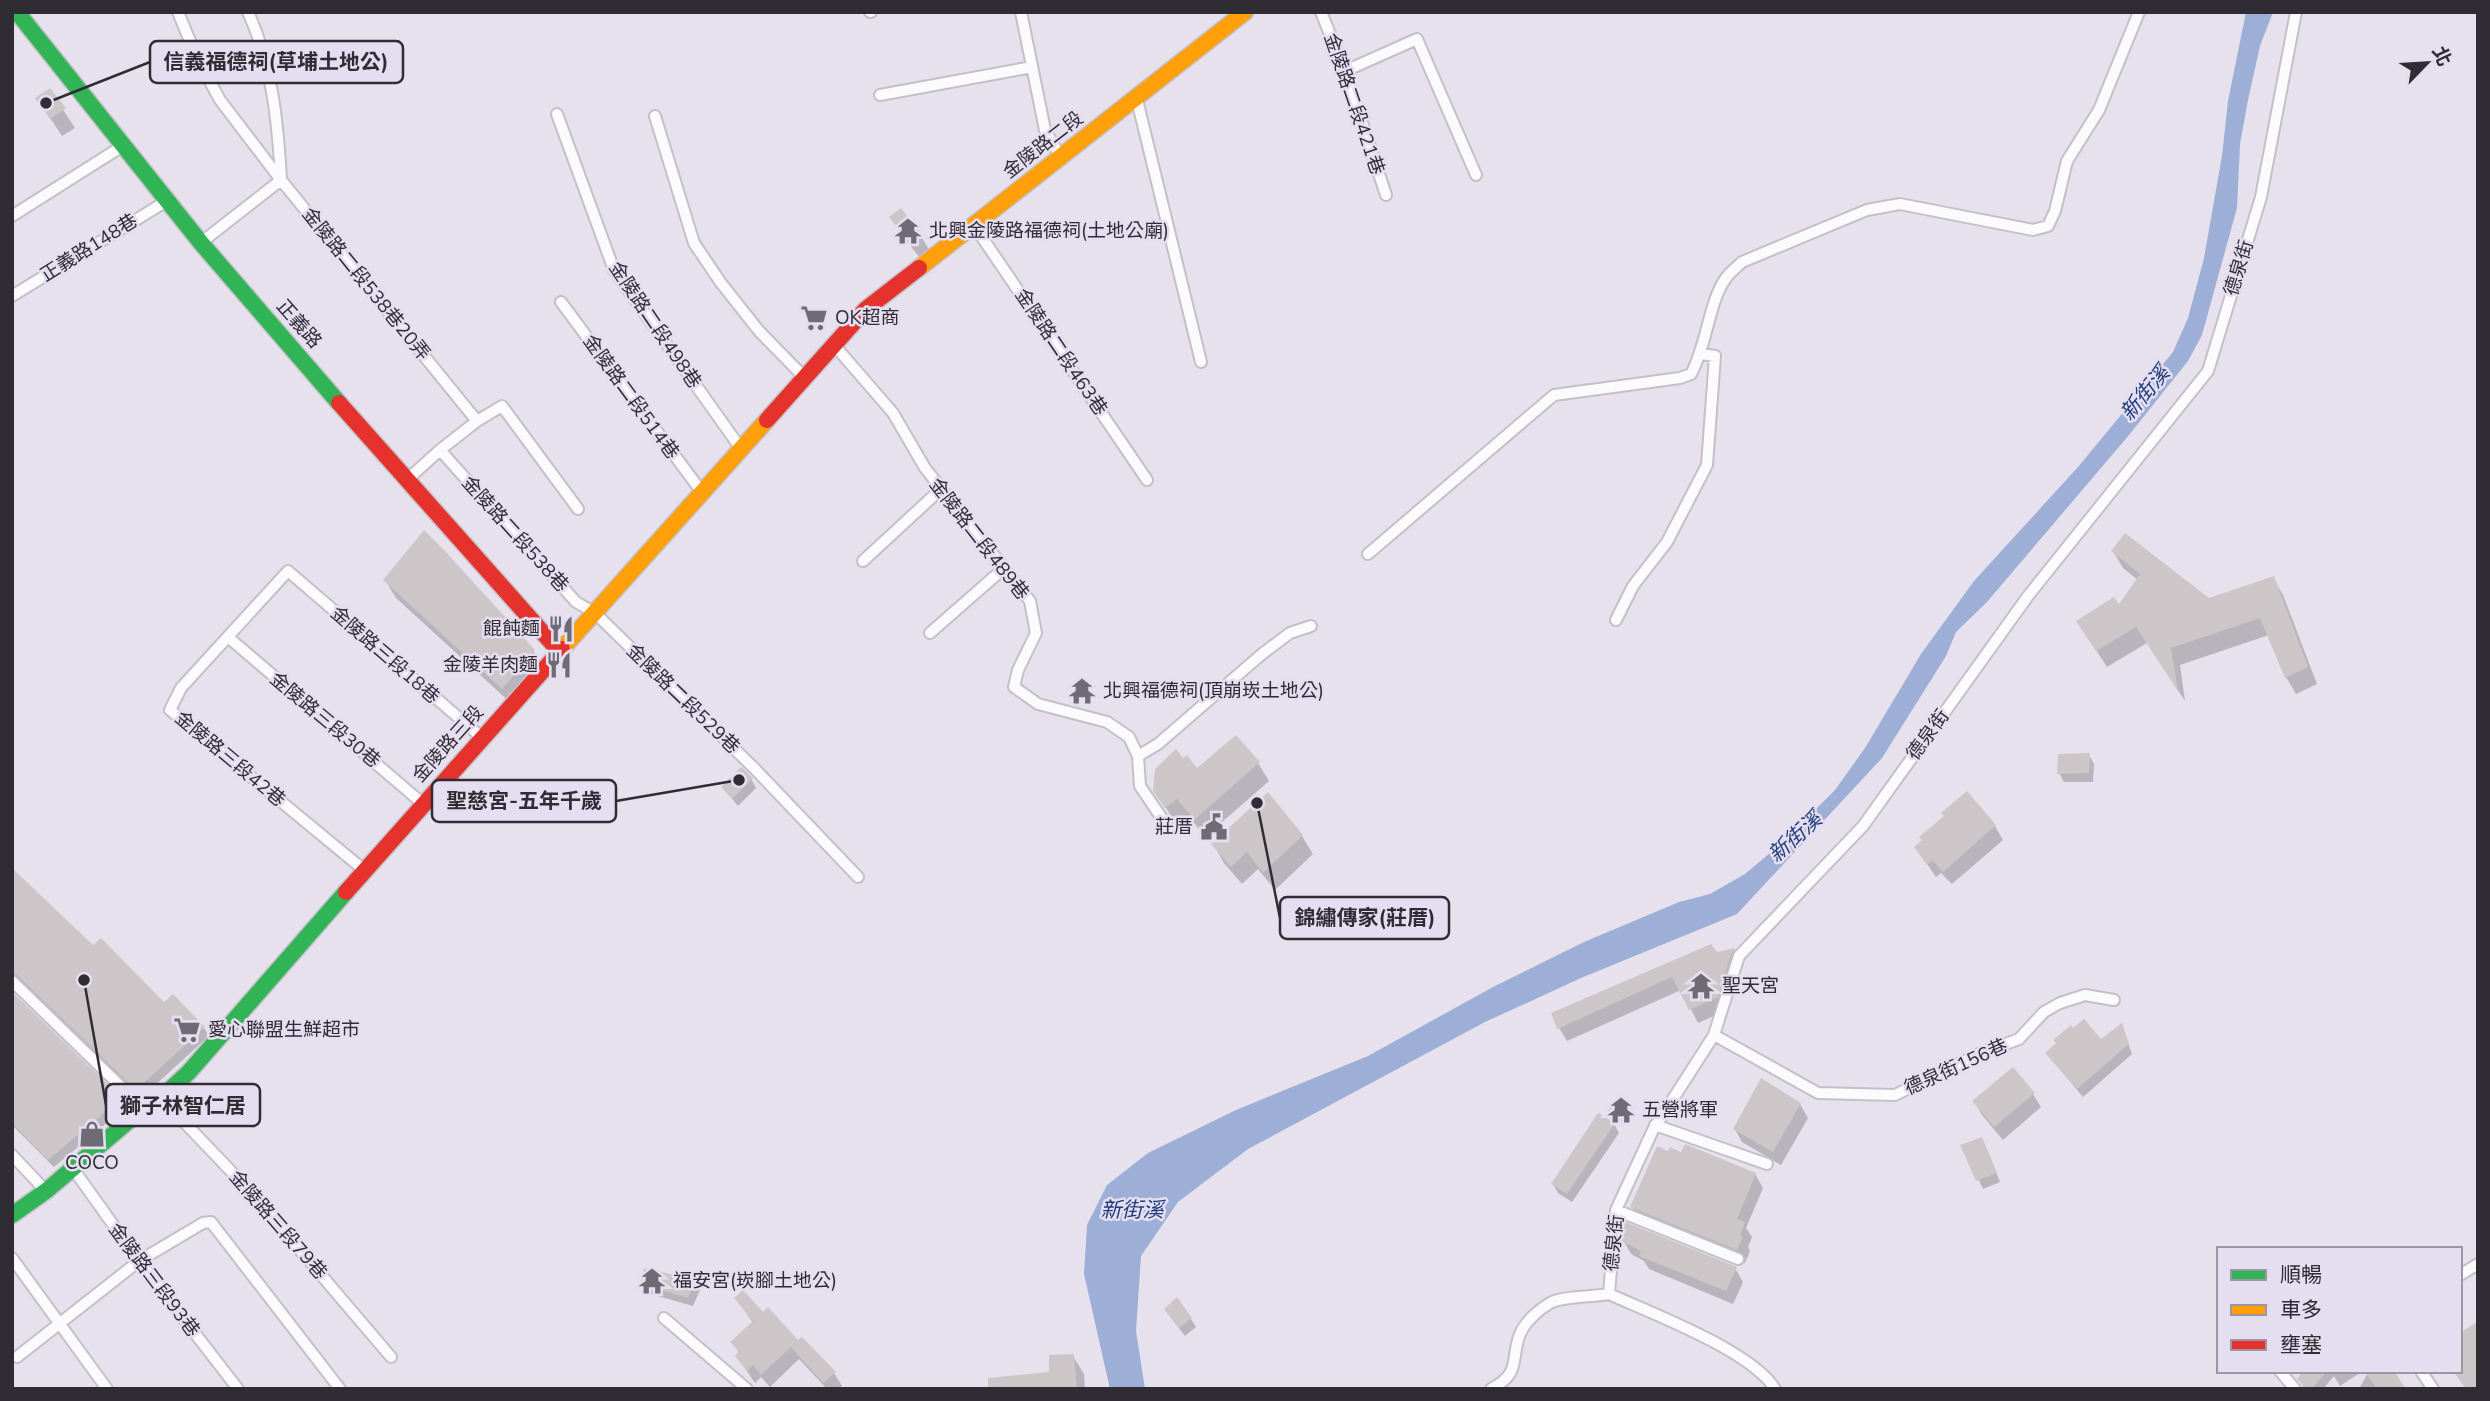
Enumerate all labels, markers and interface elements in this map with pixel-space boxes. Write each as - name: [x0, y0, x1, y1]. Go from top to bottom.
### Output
- north arrow: [2392, 28, 2462, 98]
- street label: 金陵路二段421巷: [1318, 30, 1390, 178]
- callout: 信義福德祠(草埔土地公): [150, 41, 403, 83]
- text: 北: [2426, 42, 2457, 70]
- text: 信義福德祠(草埔土地公): [163, 48, 389, 76]
- street label: 金陵路二段: [998, 106, 1088, 184]
- street label: 金陵路二段538巷20弄: [296, 202, 436, 366]
- street label: 正義路148巷: [35, 208, 143, 288]
- temple icon: 北興金陵路福德祠(土地公廟): [893, 216, 923, 246]
- place label: 北興金陵路福德祠(土地公廟): [929, 218, 1169, 244]
- street label: 德泉街: [2218, 237, 2260, 299]
- street label: 金陵路二段498巷: [603, 256, 707, 394]
- street label: 金陵路二段463巷: [1009, 283, 1113, 421]
- street label: 正義路: [270, 294, 328, 354]
- supermarket icon: OK超商: [799, 303, 829, 333]
- place label: OK超商: [835, 305, 899, 331]
- street label: 金陵路二段514巷: [577, 329, 685, 465]
- water label: 新街溪: [2114, 358, 2178, 426]
- street label: 金陵路二段538巷: [456, 470, 574, 598]
- street label: 金陵路二段489巷: [923, 473, 1035, 605]
- street label: 金陵路三段18巷: [325, 600, 445, 710]
- restaurant icon: 餛飩麵: [546, 614, 576, 644]
- place label: 餛飩麵: [483, 616, 540, 642]
- street label: 金陵路二段529巷: [621, 638, 745, 760]
- restaurant icon: 金陵羊肉麵: [544, 650, 574, 680]
- place label: 金陵羊肉麵: [443, 652, 538, 678]
- street label: 金陵路三段30巷: [264, 666, 386, 774]
- temple icon: 北興福德祠(頂崩崁土地公): [1067, 676, 1097, 706]
- place label: 北興福德祠(頂崩崁土地公): [1103, 678, 1324, 704]
- street label: 金陵路三段: [407, 700, 489, 788]
- street label: 德泉街: [1901, 704, 1955, 766]
- street label: 金陵路三段42巷: [169, 705, 291, 813]
- callout: 聖慈宮-五年千歲: [432, 780, 616, 822]
- text: 聖慈宮-五年千歲: [446, 787, 602, 815]
- water label: 新街溪: [1762, 804, 1830, 868]
- public building icon: 莊厝: [1199, 812, 1229, 842]
- place label: 莊厝: [1155, 814, 1193, 840]
- callout: 錦繡傳家(莊厝): [1280, 897, 1449, 939]
- text: 錦繡傳家(莊厝): [1294, 904, 1436, 932]
- temple icon: 聖天宮: [1686, 971, 1716, 1001]
- place label: 聖天宮: [1722, 973, 1779, 999]
- supermarket icon: 愛心聯盟生鮮超市: [172, 1015, 202, 1045]
- place label: 愛心聯盟生鮮超市: [208, 1017, 360, 1043]
- street label: 德泉街156巷: [1900, 1033, 2012, 1101]
- callout: 獅子林智仁居: [106, 1084, 260, 1126]
- text: 獅子林智仁居: [120, 1092, 246, 1120]
- temple icon: 五營將軍: [1606, 1095, 1636, 1125]
- place label: 五營將軍: [1642, 1097, 1718, 1123]
- shop icon: COCO: [77, 1119, 107, 1149]
- place label: COCO: [65, 1150, 119, 1176]
- street label: 金陵路三段79巷: [223, 1165, 333, 1285]
- water label: 新街溪: [1101, 1196, 1166, 1224]
- street label: 德泉街: [1598, 1213, 1630, 1273]
- street label: 金陵路三段93巷: [102, 1218, 206, 1342]
- legend: [2217, 1247, 2462, 1373]
- text: 順暢: [2280, 1261, 2322, 1289]
- temple icon: 福安宮(崁腳土地公): [637, 1266, 667, 1296]
- place label: 福安宮(崁腳土地公): [673, 1268, 837, 1294]
- text: 車多: [2280, 1296, 2322, 1324]
- text: 壅塞: [2280, 1331, 2322, 1359]

